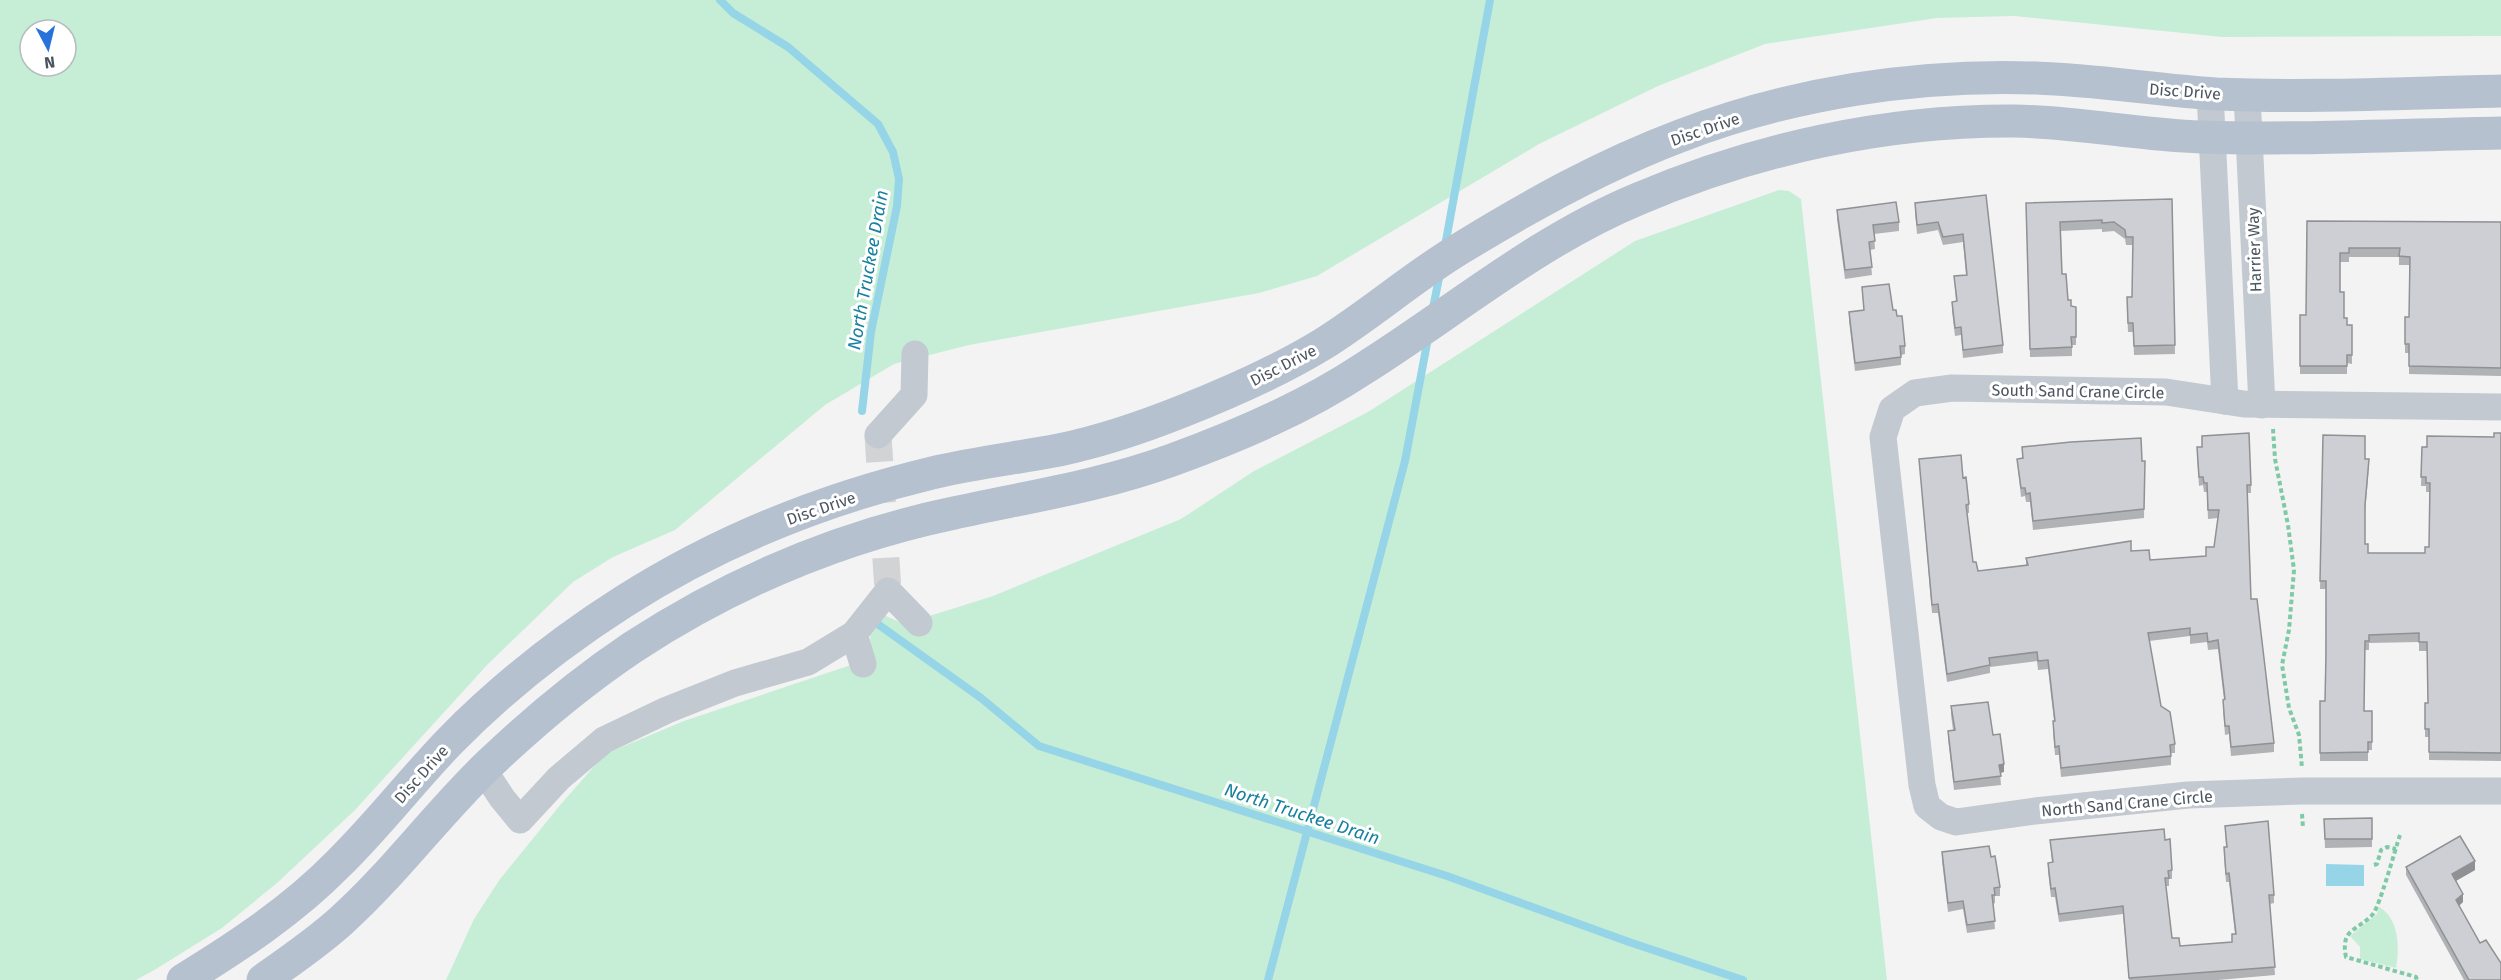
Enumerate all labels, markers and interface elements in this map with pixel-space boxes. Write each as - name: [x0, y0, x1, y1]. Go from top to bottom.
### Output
- north arrow: [18, 18, 78, 78]
- text: N: [43, 52, 56, 72]
- street label: Disc Drive: [2149, 80, 2221, 103]
- street label: Disc Drive: [1668, 109, 1742, 150]
- water label: North Truckee Drain: [843, 188, 893, 352]
- street label: Harrier Way: [2244, 207, 2265, 293]
- street label: Disc Drive: [1247, 341, 1319, 390]
- street label: South Sand Crane Circle: [1991, 380, 2165, 403]
- street label: Disc Drive: [784, 488, 858, 529]
- street label: Disc Drive: [390, 741, 452, 807]
- water label: North Truckee Drain: [1222, 779, 1382, 849]
- street label: North Sand Crane Circle: [2041, 787, 2214, 820]

